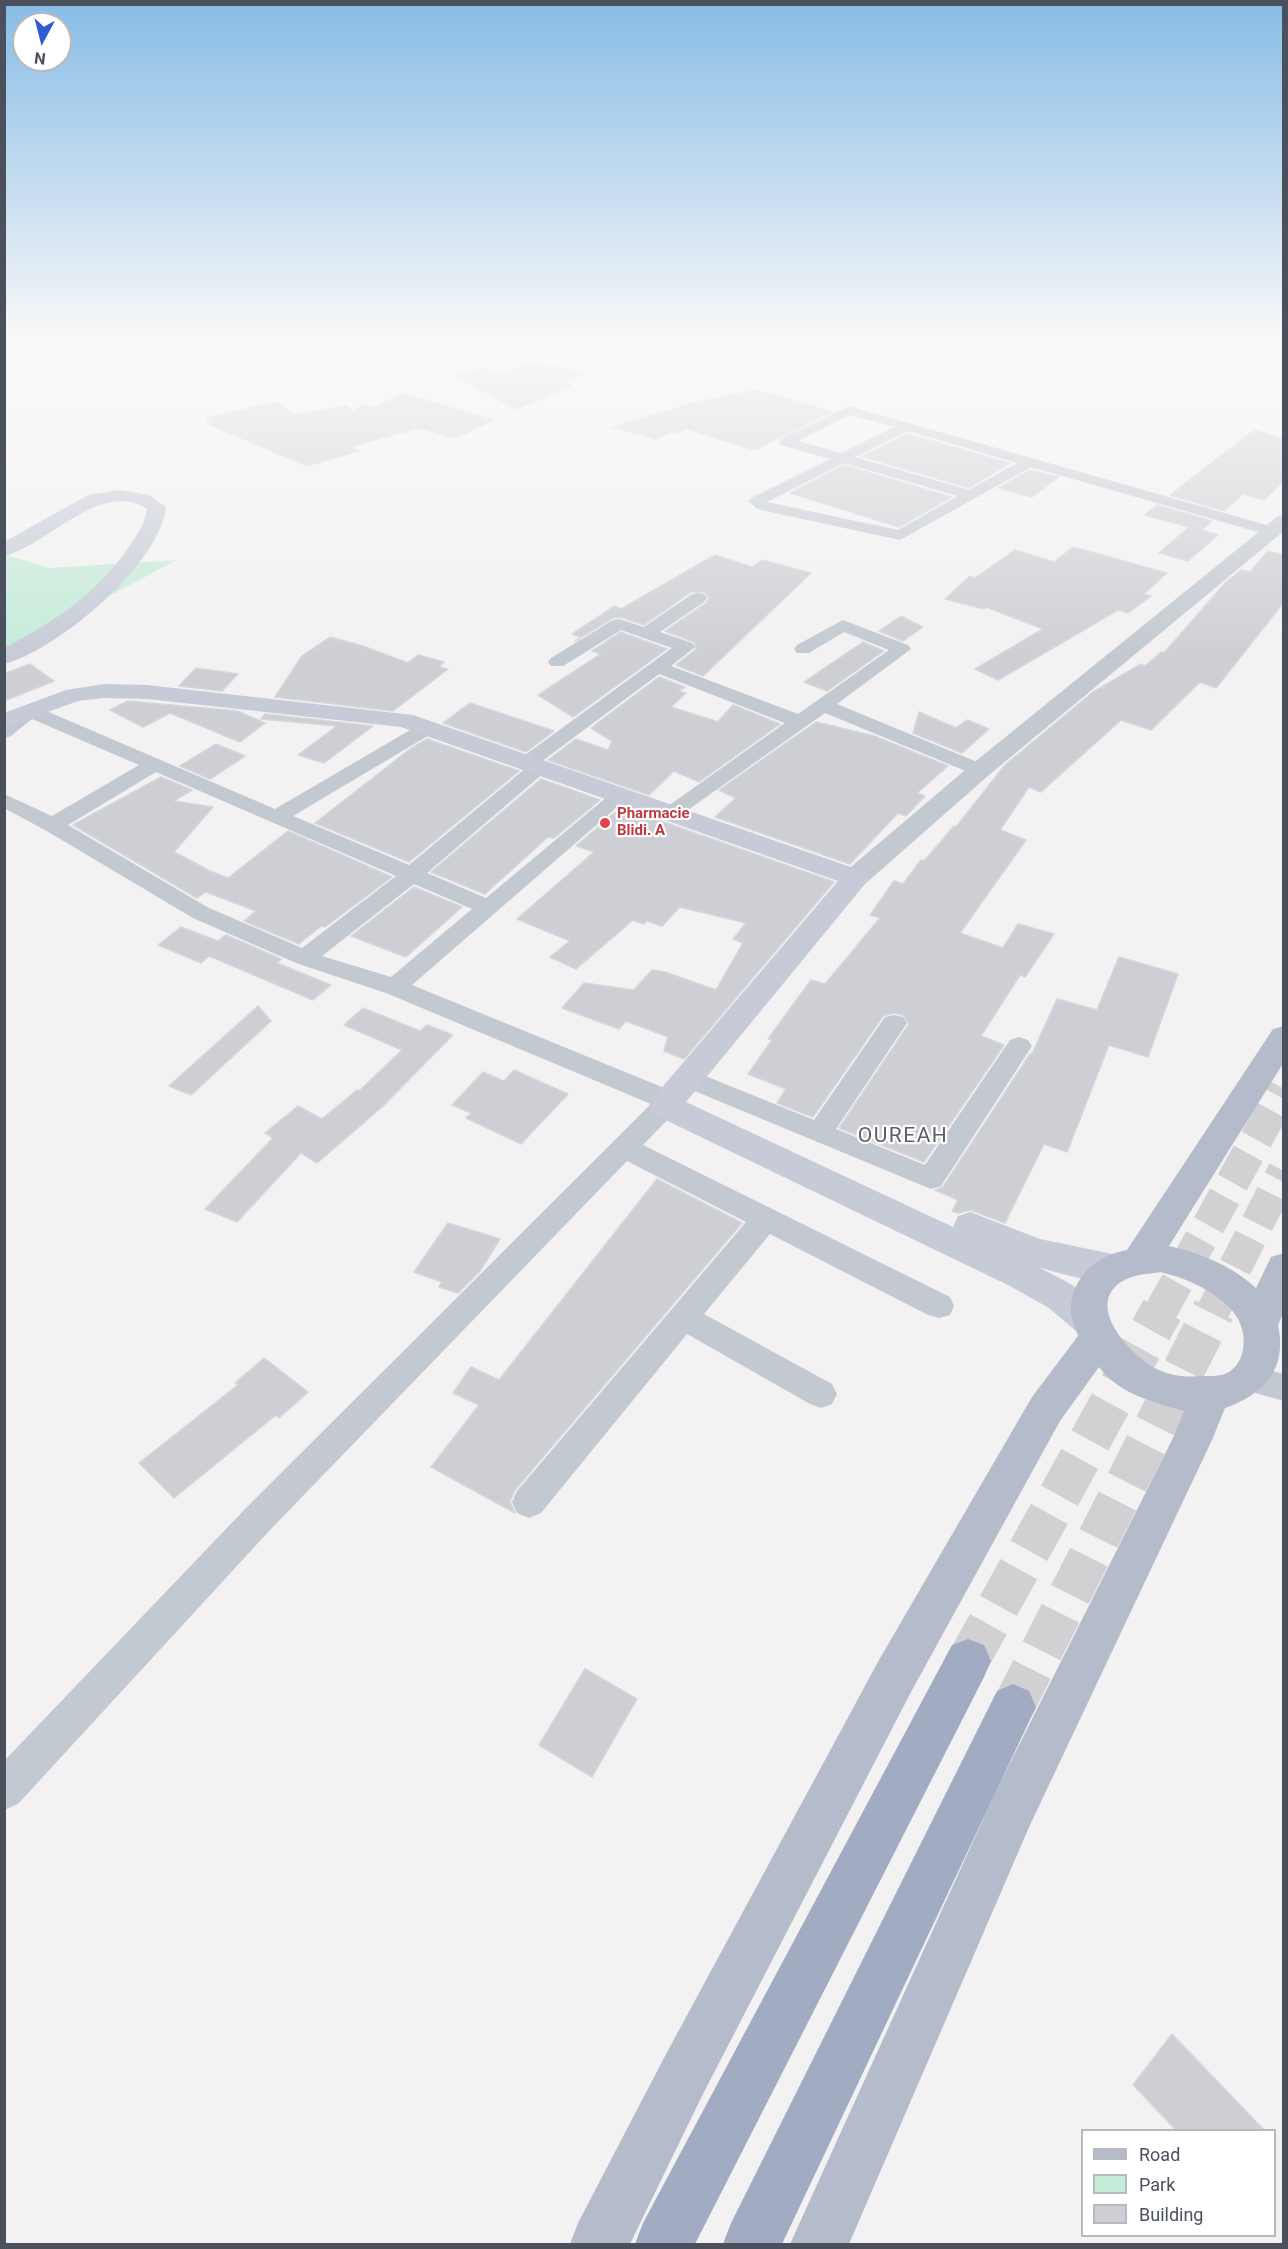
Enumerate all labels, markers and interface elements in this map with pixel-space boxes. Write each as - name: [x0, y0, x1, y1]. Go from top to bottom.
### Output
- north arrow: [12, 12, 72, 72]
- text: N: [33, 48, 47, 68]
- place label: Pharmacie Blidi. A: [617, 805, 689, 840]
- marker: Pharmacie Blidi. A: [598, 816, 612, 830]
- district label: OUREAH: [858, 1124, 948, 1150]
- legend: [1081, 2129, 1276, 2237]
- text: Road: [1139, 2144, 1180, 2165]
- text: Park: [1139, 2174, 1175, 2195]
- text: Building: [1139, 2204, 1203, 2225]

